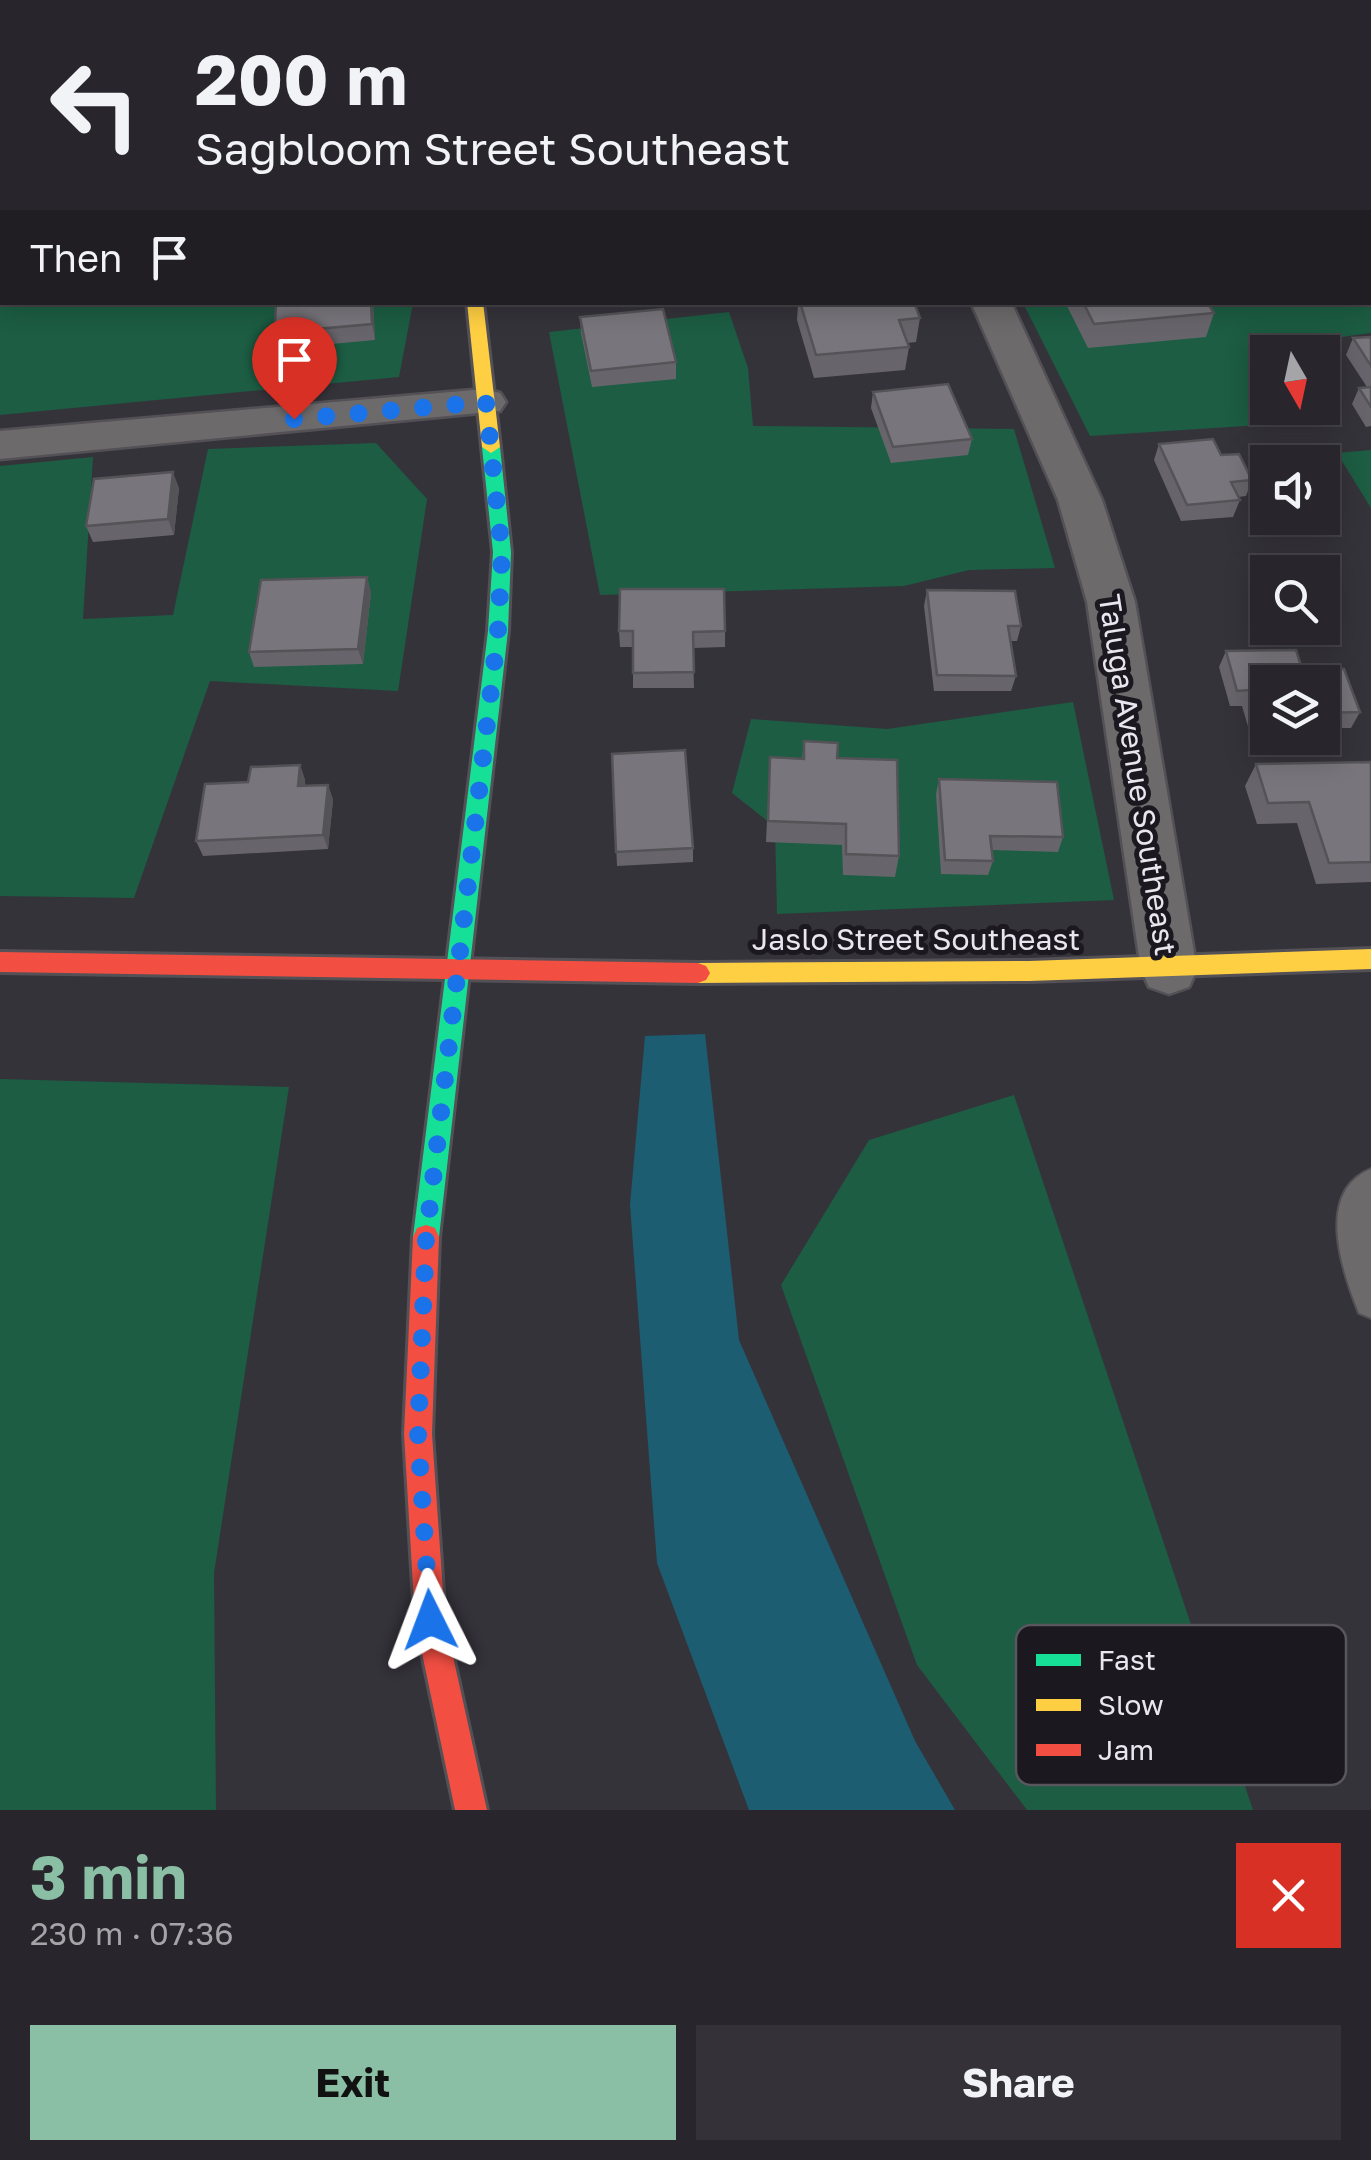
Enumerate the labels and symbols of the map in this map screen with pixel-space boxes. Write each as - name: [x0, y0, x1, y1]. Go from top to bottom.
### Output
- pin: [252, 317, 337, 420]
- north arrow: [1250, 335, 1340, 425]
- street label: Taluga Avenue Southeast: [1092, 592, 1184, 958]
- street label: Jaslo Street Southeast: [752, 921, 1080, 957]
- position arrow: [378, 1568, 482, 1672]
- legend: [1016, 1625, 1346, 1785]
- text: Fast: [1098, 1643, 1156, 1676]
- text: Slow: [1098, 1688, 1164, 1721]
- text: Jam: [1098, 1733, 1154, 1766]

